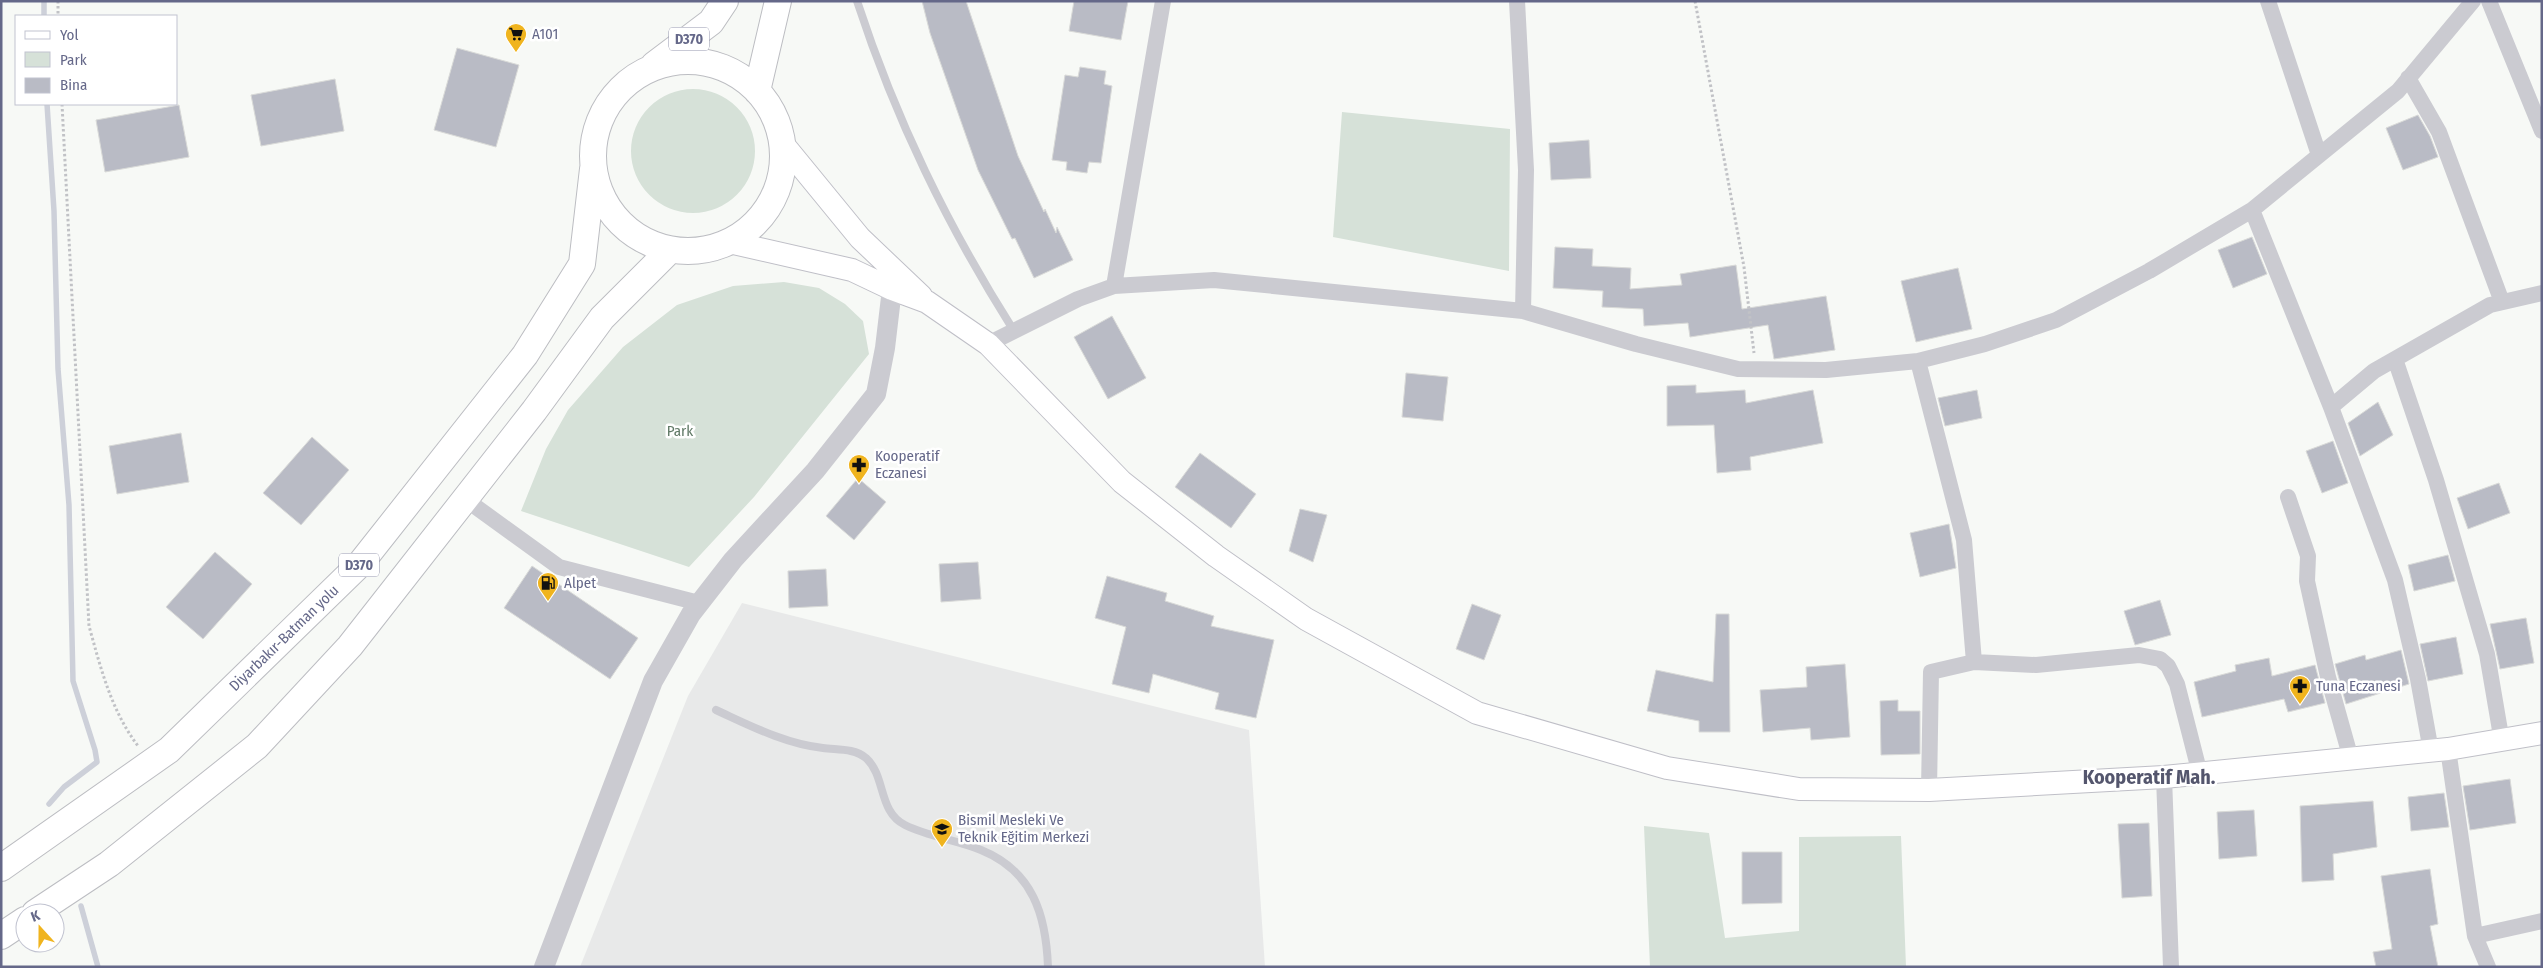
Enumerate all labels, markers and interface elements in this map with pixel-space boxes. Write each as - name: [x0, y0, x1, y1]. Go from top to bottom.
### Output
- legend: [15, 15, 178, 105]
- supermarket icon: A101: [504, 22, 528, 53]
- place label: A101: [532, 25, 558, 43]
- text: Yol: [60, 26, 78, 44]
- road number: D370: [669, 28, 709, 50]
- text: Park: [60, 51, 87, 69]
- text: Bina: [60, 76, 87, 94]
- park label: Park: [667, 422, 693, 440]
- place label: Kooperatif Eczanesi: [875, 447, 941, 482]
- pharmacy icon: Kooperatif Eczanesi: [847, 453, 871, 484]
- road number: D370: [339, 554, 379, 576]
- fuel station icon: Alpet: [536, 571, 560, 602]
- place label: Alpet: [564, 574, 596, 592]
- street label: Diyarbakır-Batman yolu: [226, 581, 342, 695]
- pharmacy icon: Tuna Eczanesi: [2288, 674, 2312, 705]
- place label: Tuna Eczanesi: [2316, 677, 2401, 695]
- district label: Kooperatif Mah.: [2083, 765, 2216, 789]
- place label: Bismil Mesleki Ve Teknik Eğitim Merkezi: [958, 811, 1089, 846]
- school or university icon: Bismil Mesleki Ve Teknik Eğitim Merkezi: [930, 817, 954, 848]
- north arrow: [15, 903, 65, 953]
- text: K: [29, 907, 43, 926]

